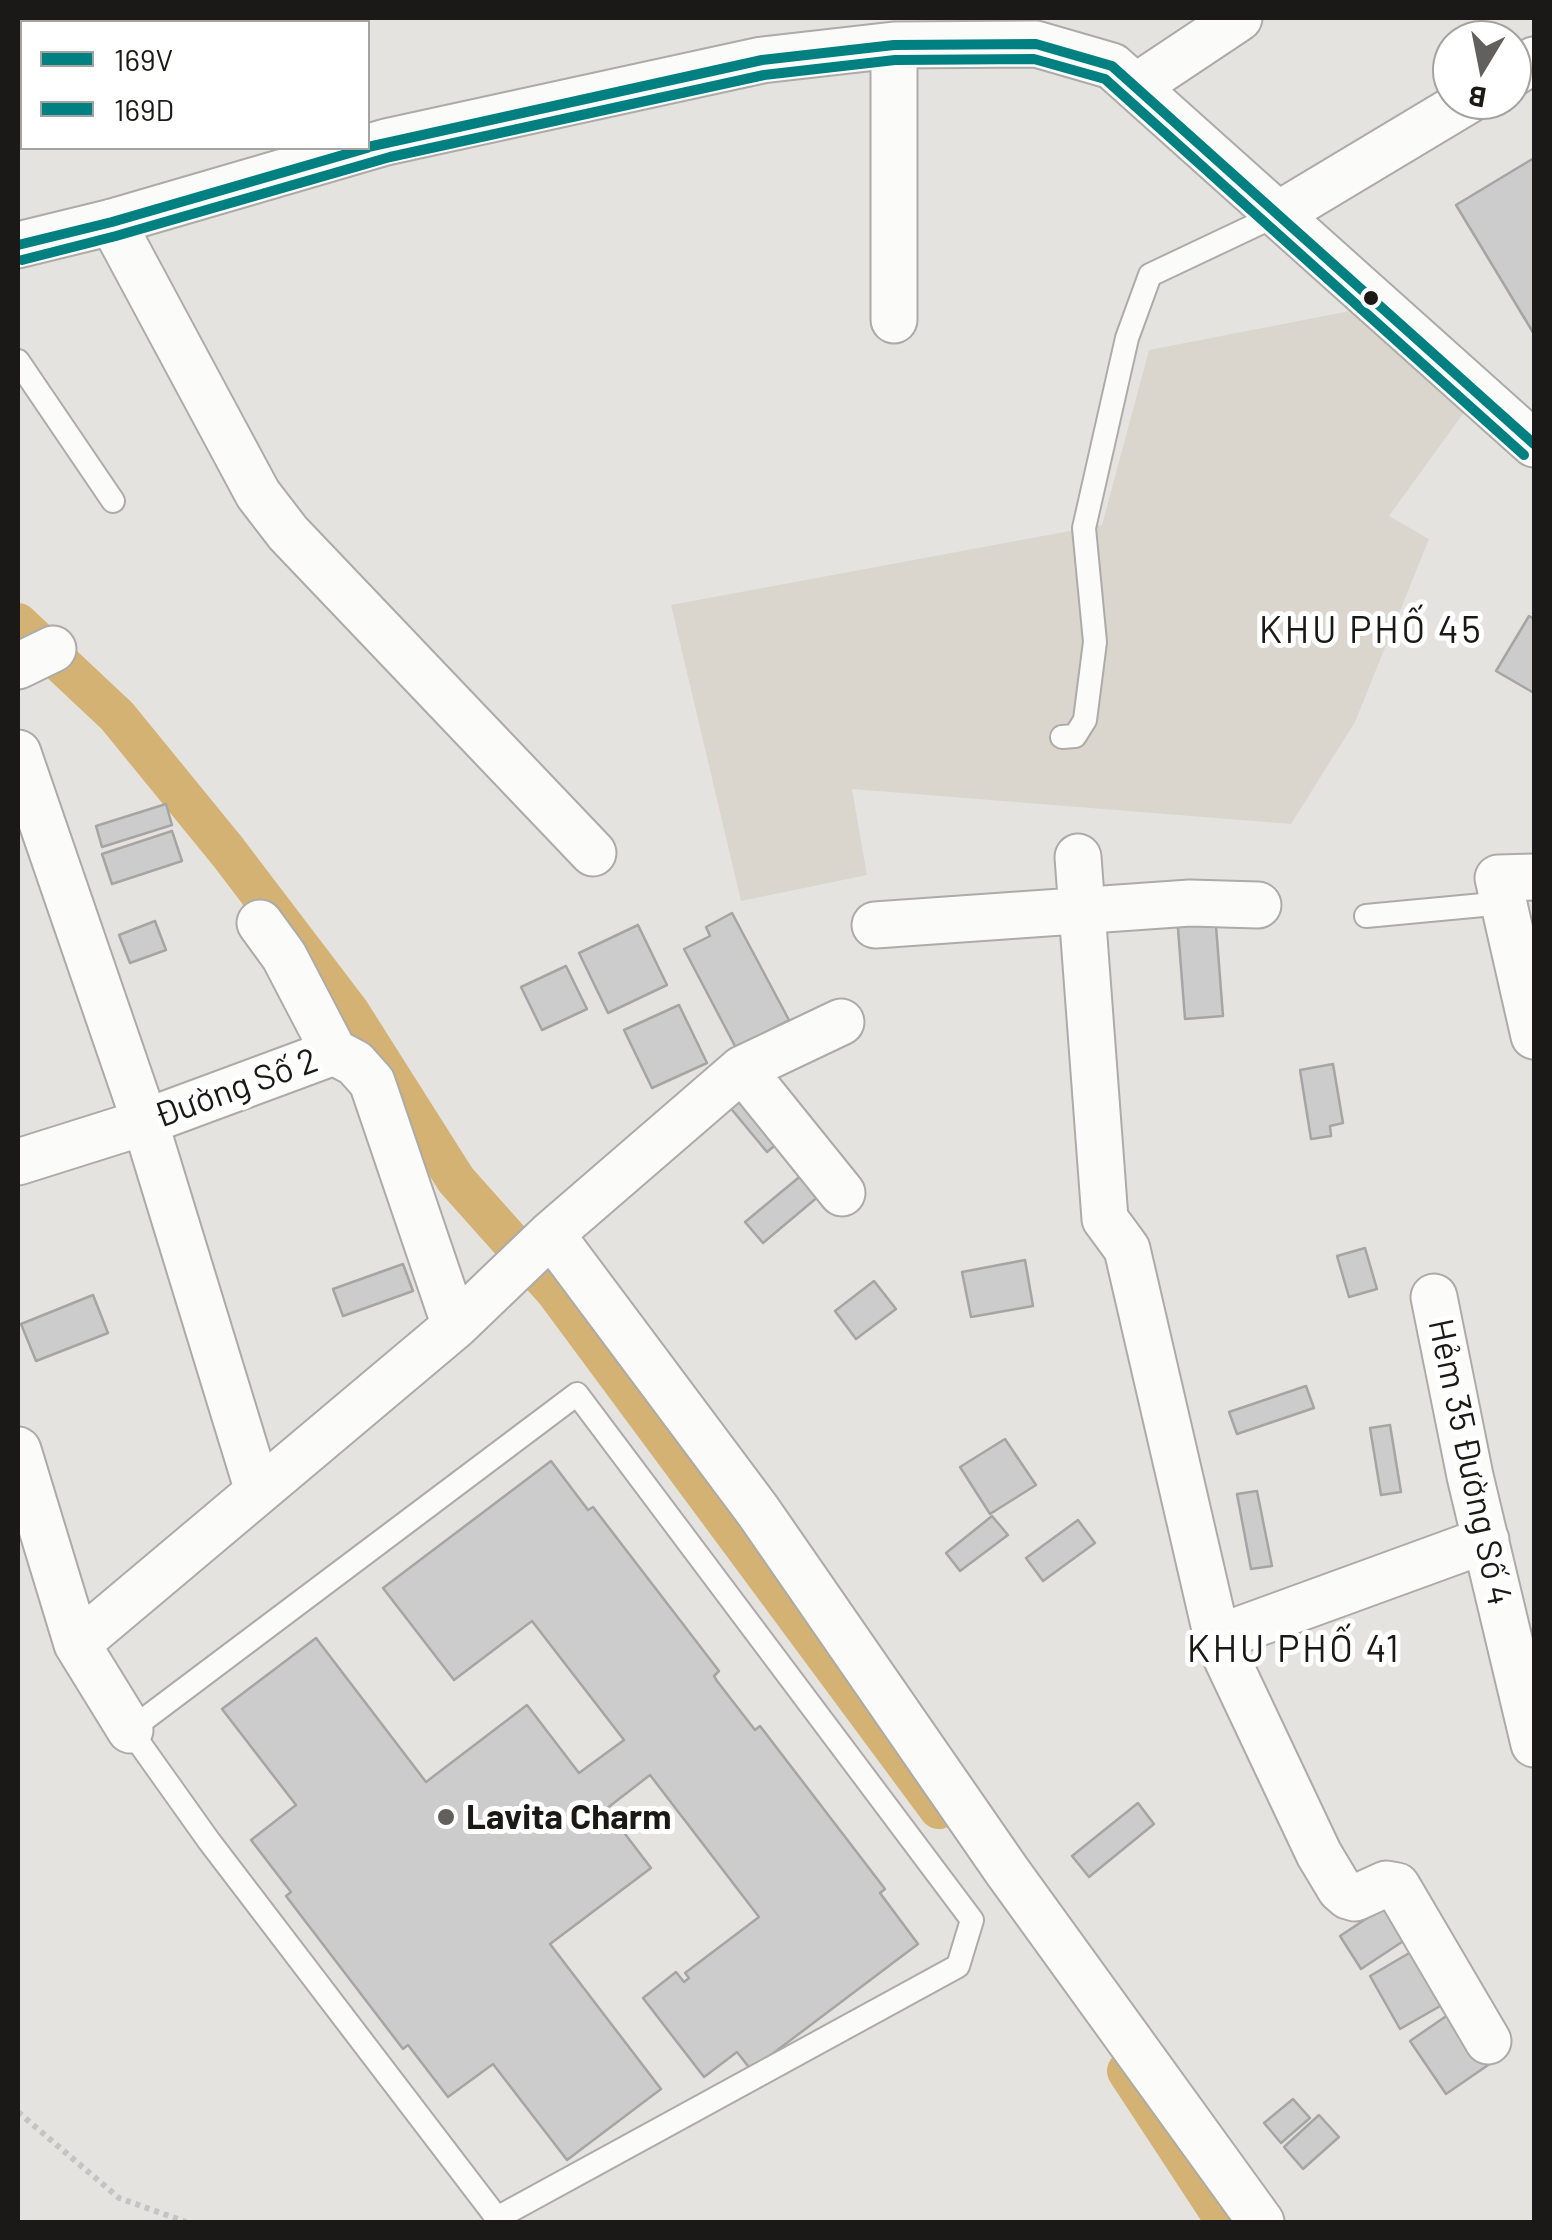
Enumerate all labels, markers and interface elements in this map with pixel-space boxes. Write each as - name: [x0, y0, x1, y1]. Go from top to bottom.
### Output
- legend: [20, 20, 370, 150]
- north arrow: [1432, 20, 1532, 120]
- text: 169V: [114, 41, 173, 77]
- text: B: [1466, 79, 1489, 116]
- text: 169D: [114, 91, 174, 127]
- unlabelled marker: [1361, 288, 1381, 308]
- district label: KHU PHỐ 45: [1259, 607, 1483, 653]
- street label: Đường Số 2: [149, 1039, 323, 1137]
- street label: Hẻm 35 Đường Số 4: [1419, 1315, 1521, 1609]
- district label: KHU PHỐ 41: [1187, 1626, 1401, 1672]
- place label: Lavita Charm: [466, 1796, 671, 1838]
- marker: Lavita Charm: [435, 1806, 457, 1828]

